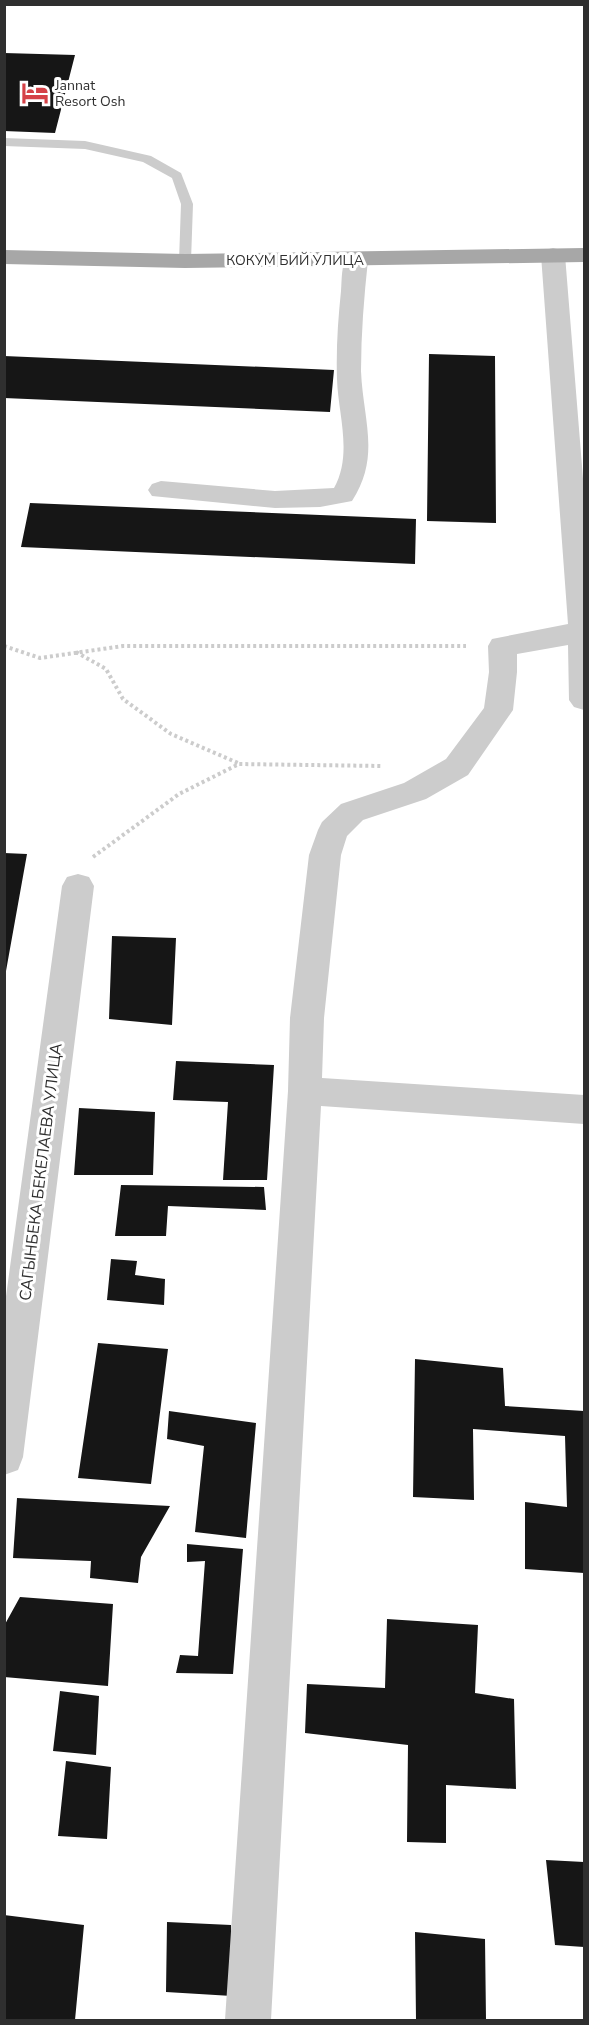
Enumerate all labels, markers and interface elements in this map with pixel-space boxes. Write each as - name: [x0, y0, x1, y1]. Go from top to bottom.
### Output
- place label: Jannat Resort Osh: [54, 76, 125, 111]
- hotel icon: Jannat Resort Osh: [20, 78, 50, 108]
- street label: КОКУМ БИЙ УЛИЦА: [226, 251, 364, 270]
- street label: САГЫНБЕКА БЕКЕЛАЕВА УЛИЦА: [14, 1042, 68, 1302]

